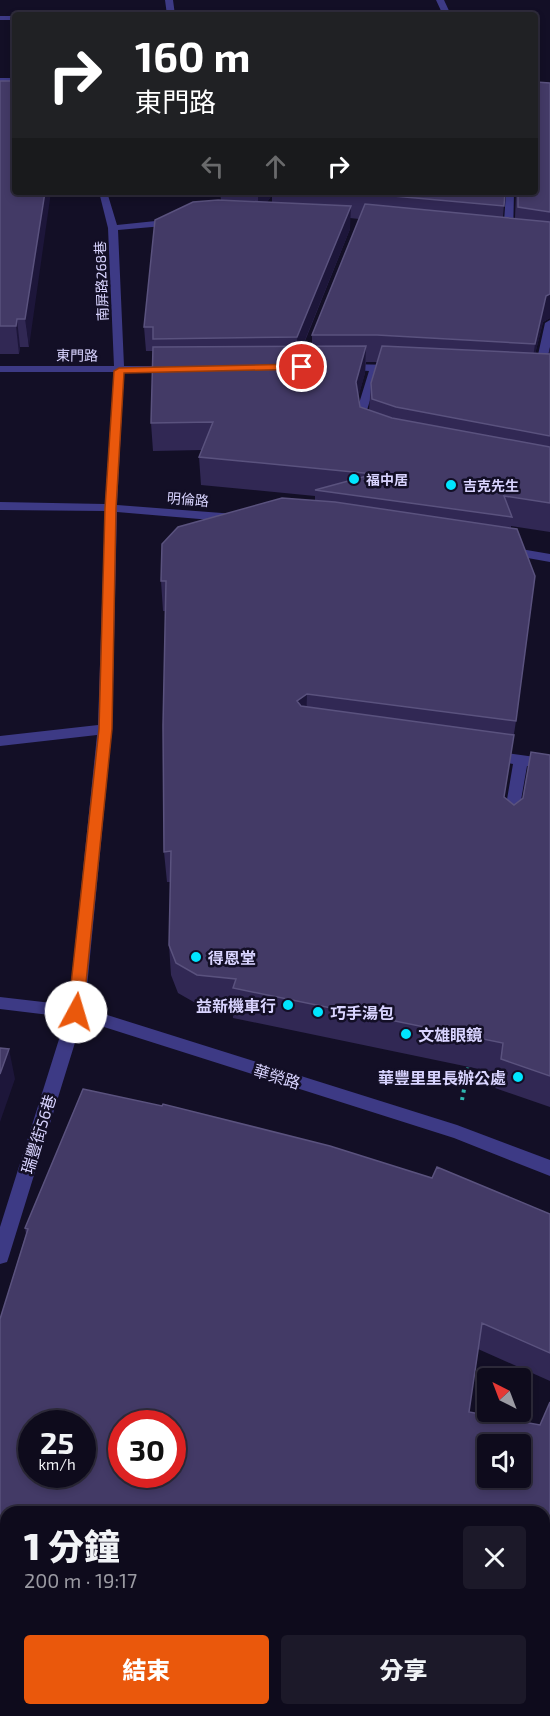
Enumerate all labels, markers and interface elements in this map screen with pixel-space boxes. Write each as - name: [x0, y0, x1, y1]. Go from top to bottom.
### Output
- text: 160 m: [135, 30, 251, 80]
- icon: right: [36, 36, 114, 114]
- text: 東門路: [135, 85, 216, 117]
- icon: left: [196, 150, 229, 183]
- icon: ahead: [259, 150, 292, 183]
- icon: right: [322, 150, 355, 183]
- street label: 南屏路268巷: [91, 241, 111, 321]
- pin: [276, 341, 327, 392]
- street label: 東門路: [56, 346, 98, 364]
- icon: arrive: [285, 350, 318, 383]
- place label: 福中居: [366, 471, 408, 488]
- marker: 福中居: [347, 472, 361, 486]
- place label: 吉克先生: [463, 477, 519, 494]
- marker: 吉克先生: [444, 478, 458, 492]
- street label: 明倫路: [166, 489, 210, 509]
- place label: 得恩堂: [207, 948, 256, 967]
- marker: 得恩堂: [189, 950, 203, 964]
- position arrow: [44, 980, 108, 1044]
- place label: 益新機車行: [196, 996, 276, 1015]
- marker: 益新機車行: [281, 998, 295, 1012]
- place label: 巧手湯包: [330, 1003, 394, 1022]
- marker: 巧手湯包: [311, 1005, 325, 1019]
- place label: 文雄眼鏡: [418, 1025, 482, 1044]
- marker: 文雄眼鏡: [399, 1027, 413, 1041]
- street label: 華榮路: [251, 1060, 303, 1092]
- place label: 華豐里里長辦公處: [378, 1068, 506, 1087]
- marker: 華豐里里長辦公處: [511, 1070, 525, 1084]
- street label: 瑞豐街56巷: [17, 1092, 59, 1176]
- north arrow: [477, 1368, 531, 1422]
- map controls: [477, 1368, 531, 1488]
- speed limit sign: 30: [108, 1410, 186, 1488]
- text: 25: [40, 1424, 74, 1460]
- button: sound: [477, 1434, 531, 1488]
- text: km/h: [38, 1455, 76, 1473]
- text: 1 分鐘: [24, 1524, 120, 1567]
- button: close: [463, 1526, 526, 1589]
- text: 200 m · 19:17: [24, 1568, 137, 1592]
- button: 結束: [24, 1635, 269, 1704]
- button: 分享: [281, 1635, 526, 1704]

